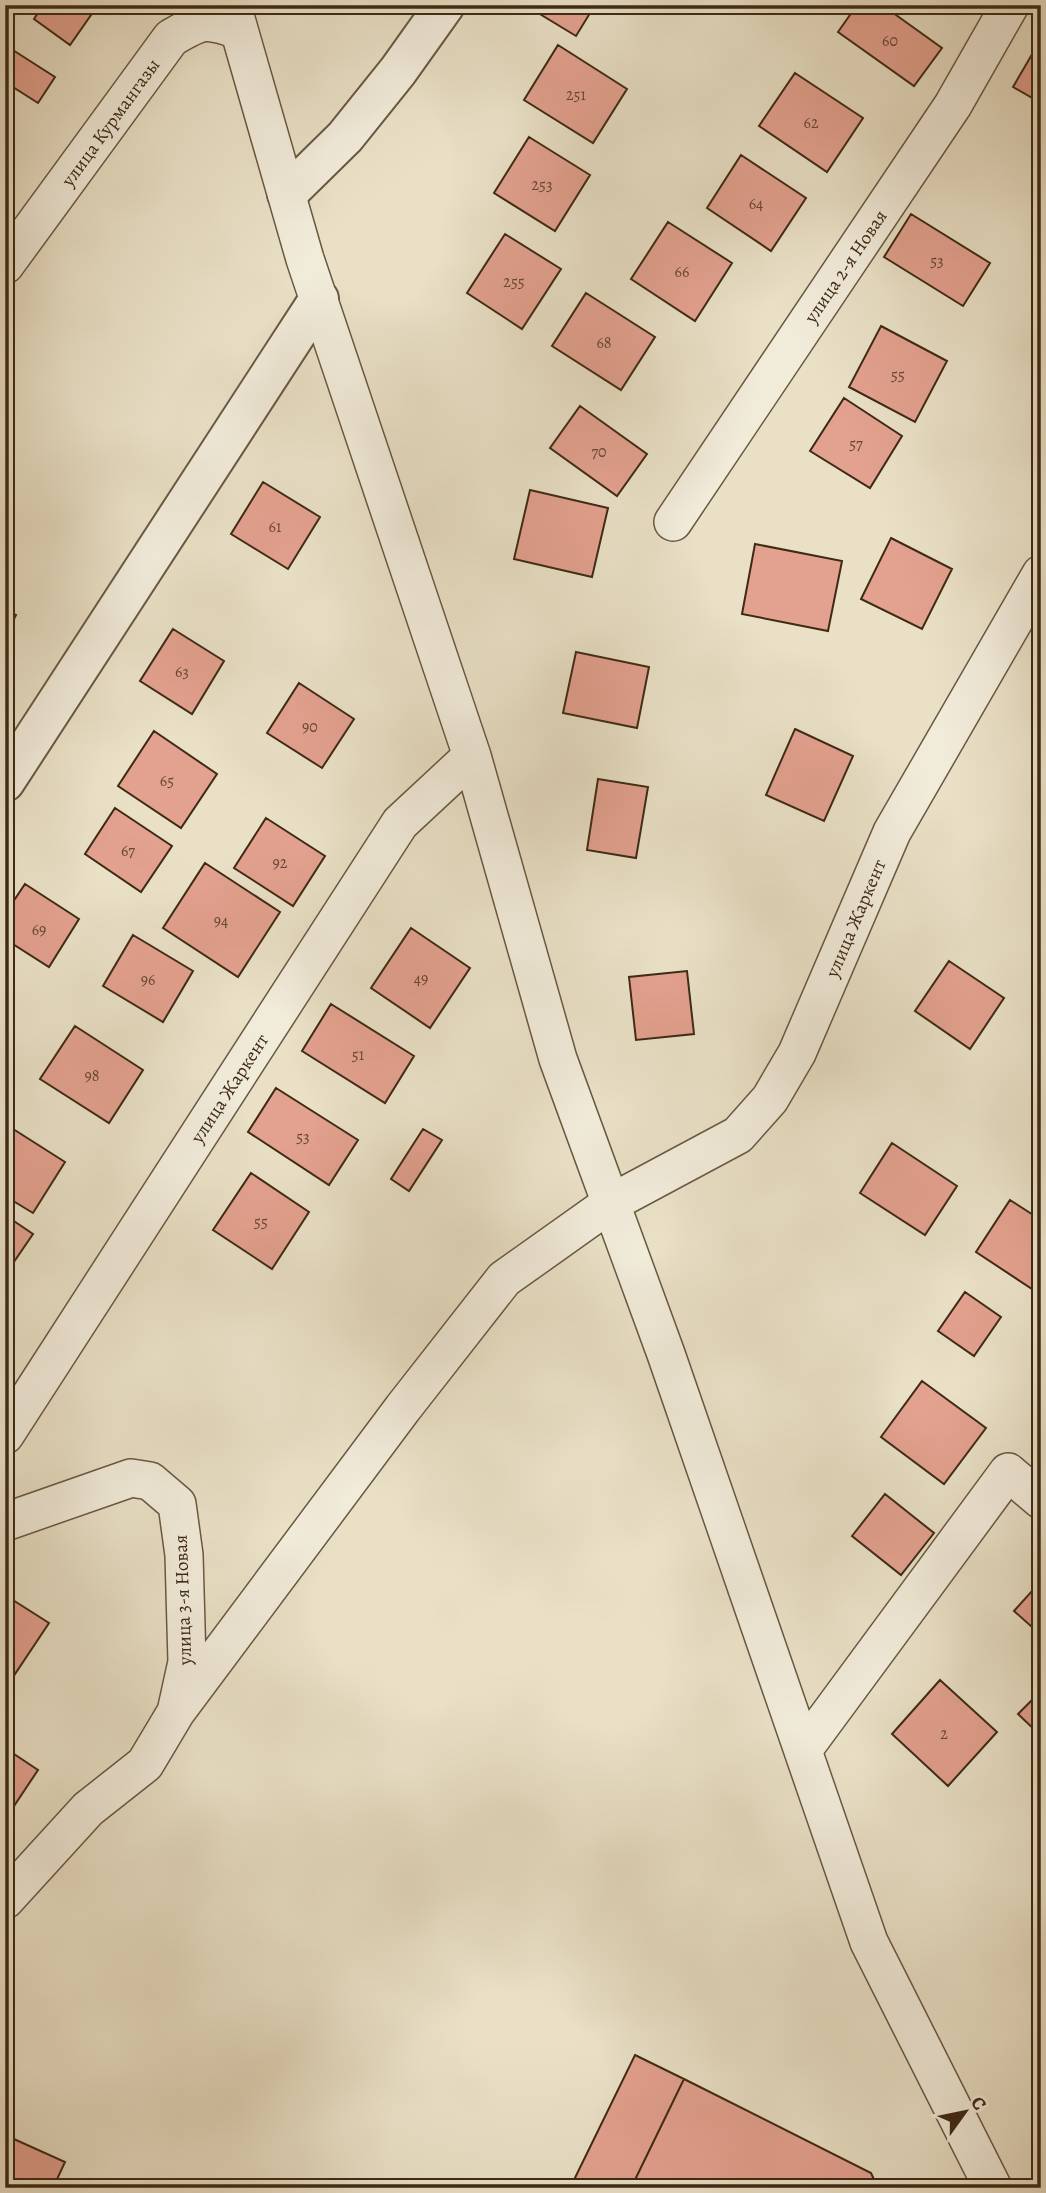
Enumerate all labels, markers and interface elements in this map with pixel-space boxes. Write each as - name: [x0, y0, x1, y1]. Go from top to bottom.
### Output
- house number: 60: [882, 30, 898, 52]
- street label: улица Курмангазы: [55, 53, 166, 193]
- house number: 251: [566, 84, 587, 106]
- house number: 62: [804, 112, 819, 134]
- house number: 253: [531, 174, 553, 196]
- house number: 64: [749, 193, 763, 215]
- street label: улица 2-я Новая: [798, 205, 893, 329]
- house number: 53: [930, 250, 944, 272]
- house number: 66: [675, 261, 689, 283]
- house number: 255: [503, 271, 525, 293]
- house number: 68: [596, 332, 612, 354]
- house number: 55: [891, 364, 905, 386]
- house number: 57: [849, 433, 863, 455]
- house number: 70: [591, 441, 607, 463]
- house number: 61: [269, 516, 282, 538]
- house number: 63: [175, 661, 189, 683]
- house number: 90: [302, 716, 318, 738]
- house number: 65: [160, 770, 174, 792]
- house number: 67: [121, 840, 135, 862]
- house number: 92: [273, 852, 288, 874]
- street label: улица Жаркент: [819, 855, 893, 982]
- house number: 94: [214, 910, 228, 932]
- house number: 69: [32, 919, 46, 941]
- house number: 49: [414, 968, 428, 990]
- house number: 96: [141, 969, 155, 991]
- street label: улица Жаркент: [184, 1028, 275, 1149]
- house number: 51: [352, 1044, 365, 1066]
- house number: 98: [84, 1065, 100, 1087]
- house number: 53: [296, 1126, 310, 1148]
- house number: 55: [254, 1211, 268, 1233]
- street label: улица 3-я Новая: [168, 1534, 198, 1667]
- house number: 2: [940, 1723, 948, 1745]
- north arrow: [930, 2078, 1000, 2148]
- text: С: [964, 2091, 993, 2115]

